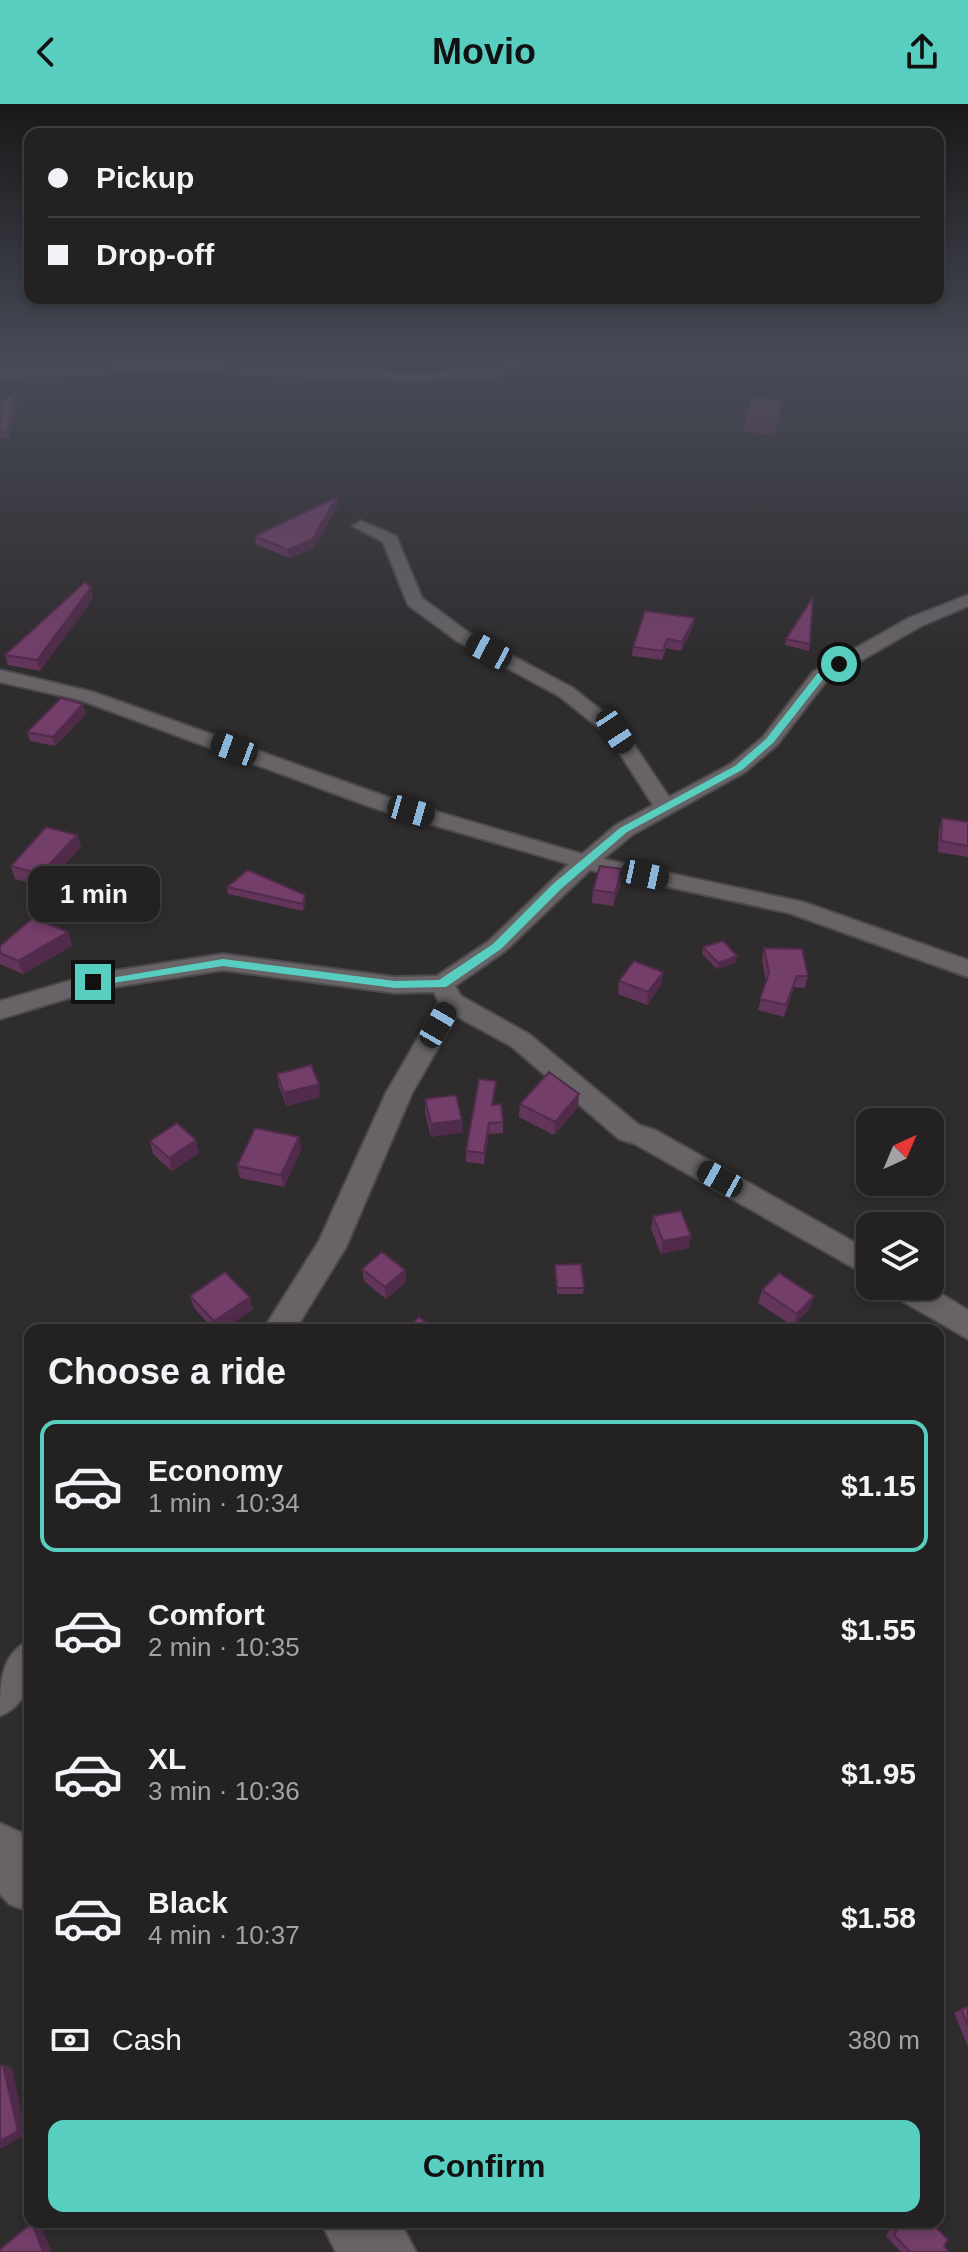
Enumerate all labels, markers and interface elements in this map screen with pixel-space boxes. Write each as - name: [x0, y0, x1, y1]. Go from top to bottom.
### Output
- icon: back: [24, 30, 68, 74]
- icon: share: [900, 30, 944, 74]
- text: Movio: [432, 31, 536, 72]
- text: Pickup: [96, 161, 194, 194]
- text: Drop-off: [96, 238, 214, 271]
- car: [462, 629, 516, 673]
- route start: [821, 646, 857, 682]
- car: [592, 704, 638, 758]
- car: [207, 730, 261, 768]
- car: [385, 793, 437, 829]
- car: [619, 858, 671, 892]
- callout: 1 min: [27, 866, 159, 922]
- text: 1 min: [60, 879, 128, 909]
- route end: [75, 964, 111, 1000]
- car: [416, 998, 460, 1052]
- north arrow: [856, 1108, 944, 1196]
- map controls: [856, 1108, 944, 1300]
- car: [693, 1157, 747, 1201]
- button: layers: [856, 1212, 944, 1300]
- text: Choose a ride: [48, 1351, 286, 1392]
- icon: car: [52, 1450, 124, 1522]
- text: Economy: [148, 1454, 283, 1487]
- text: $1.15: [841, 1469, 916, 1502]
- text: 1 min · 10:34: [148, 1488, 300, 1518]
- icon: car: [52, 1594, 124, 1666]
- text: Comfort: [148, 1598, 265, 1631]
- text: $1.55: [841, 1613, 916, 1646]
- text: 2 min · 10:35: [148, 1632, 300, 1662]
- icon: car: [52, 1738, 124, 1810]
- text: XL: [148, 1742, 186, 1775]
- text: $1.95: [841, 1757, 916, 1790]
- text: 3 min · 10:36: [148, 1776, 300, 1806]
- icon: car: [52, 1882, 124, 1954]
- text: Black: [148, 1886, 228, 1919]
- text: $1.58: [841, 1901, 916, 1934]
- text: 4 min · 10:37: [148, 1920, 300, 1950]
- icon: cash: [48, 2018, 92, 2062]
- text: Cash: [112, 2023, 182, 2056]
- text: 380 m: [848, 2025, 920, 2055]
- button: Confirm: [48, 2120, 920, 2212]

